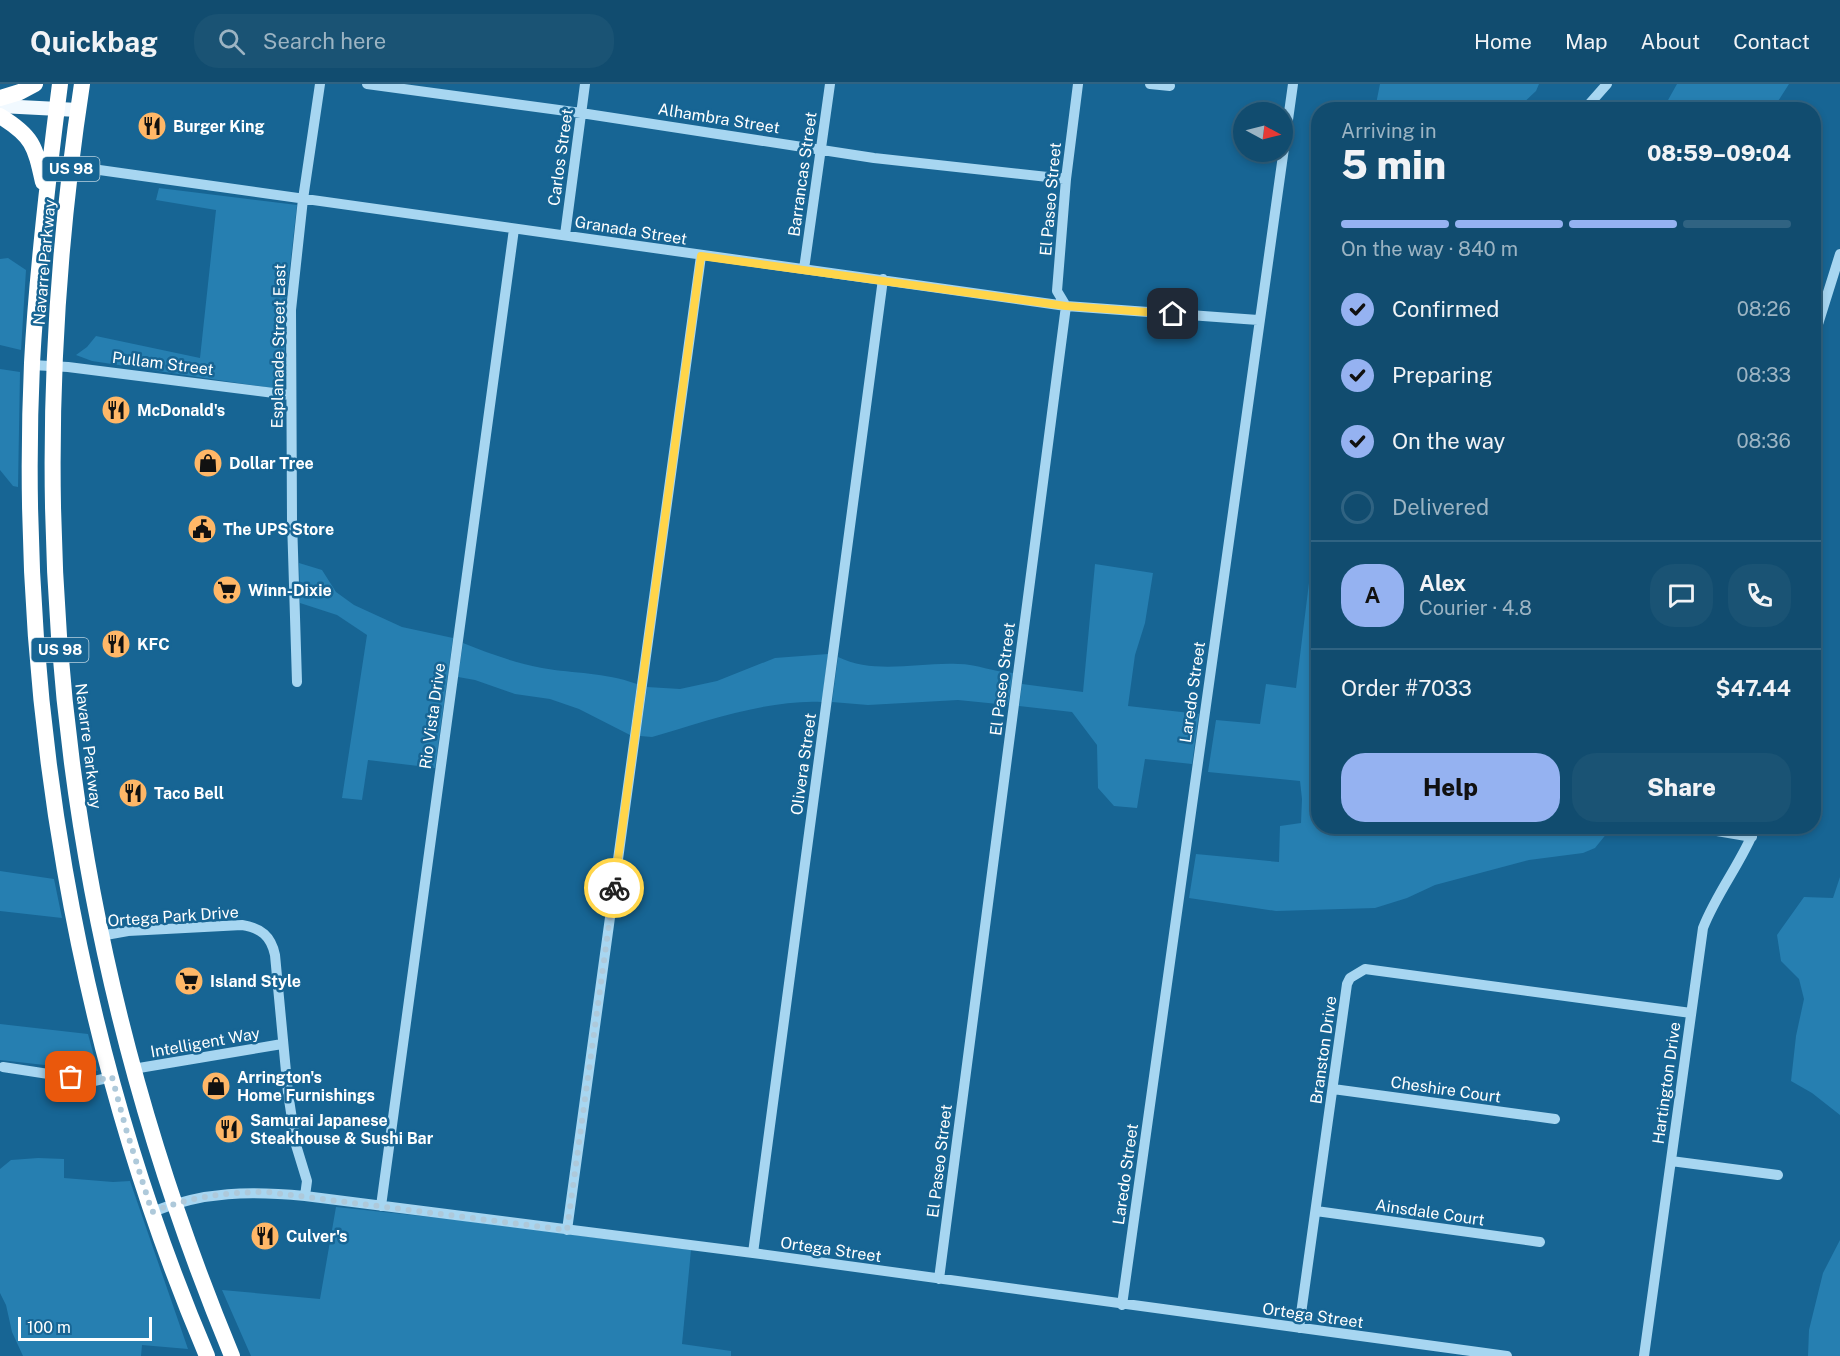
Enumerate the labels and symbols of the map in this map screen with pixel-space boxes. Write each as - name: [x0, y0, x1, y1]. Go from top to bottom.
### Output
- street label: Alhambra Street: [657, 99, 781, 137]
- north arrow: [1233, 102, 1293, 162]
- street label: Carlos Street: [544, 107, 577, 207]
- restaurant icon: Burger King: [136, 110, 168, 142]
- street label: Barrancas Street: [784, 110, 821, 238]
- place label: Burger King: [173, 117, 265, 136]
- street label: El Paseo Street: [1036, 141, 1065, 257]
- road number: US 98: [42, 157, 100, 181]
- street label: Navarre Parkway: [30, 198, 60, 326]
- street label: Granada Street: [573, 212, 689, 249]
- street label: Esplanade Street East: [268, 263, 289, 429]
- pin: [1147, 288, 1198, 339]
- street label: Pullam Street: [111, 348, 215, 379]
- restaurant icon: McDonald's: [100, 394, 132, 426]
- place label: McDonald's: [137, 401, 225, 420]
- shop icon: Dollar Tree: [192, 447, 224, 479]
- place label: Dollar Tree: [229, 454, 314, 473]
- public building icon: The UPS Store: [186, 513, 218, 545]
- place label: The UPS Store: [223, 520, 334, 539]
- supermarket icon: Winn-Dixie: [211, 574, 243, 606]
- place label: Winn-Dixie: [248, 581, 332, 600]
- street label: El Paseo Street: [986, 621, 1019, 737]
- restaurant icon: KFC: [100, 628, 132, 660]
- place label: KFC: [137, 635, 170, 654]
- road number: US 98: [32, 638, 88, 662]
- street label: Laredo Street: [1176, 640, 1209, 744]
- street label: Rio Vista Drive: [416, 662, 449, 770]
- street label: Navarre Parkway: [71, 682, 106, 810]
- street label: Olivera Street: [787, 712, 820, 816]
- restaurant icon: Taco Bell: [117, 777, 149, 809]
- place label: Taco Bell: [154, 784, 224, 803]
- courier: [584, 858, 644, 918]
- street label: Ortega Park Drive: [107, 902, 239, 931]
- supermarket icon: Island Style: [173, 965, 205, 997]
- place label: Island Style: [210, 972, 301, 991]
- street label: Branston Drive: [1306, 995, 1340, 1105]
- street label: Hartington Drive: [1649, 1021, 1684, 1145]
- street label: Intelligent Way: [149, 1023, 262, 1061]
- pin: [45, 1051, 96, 1102]
- place label: Arrington's Home Furnishings: [237, 1068, 375, 1105]
- shop icon: Arrington's Home Furnishings: [200, 1070, 232, 1102]
- street label: Cheshire Court: [1390, 1072, 1502, 1107]
- street label: El Paseo Street: [923, 1103, 956, 1219]
- place label: Samurai Japanese Steakhouse & Sushi Bar: [250, 1111, 434, 1148]
- restaurant icon: Samurai Japanese Steakhouse & Sushi Bar: [213, 1113, 245, 1145]
- street label: Laredo Street: [1109, 1122, 1142, 1226]
- street label: Ainsdale Court: [1374, 1195, 1486, 1230]
- restaurant icon: Culver's: [249, 1220, 281, 1252]
- place label: Culver's: [286, 1227, 348, 1246]
- street label: Ortega Street: [779, 1233, 883, 1266]
- street label: Ortega Street: [1261, 1299, 1365, 1332]
- scale bar: [18, 1314, 152, 1342]

